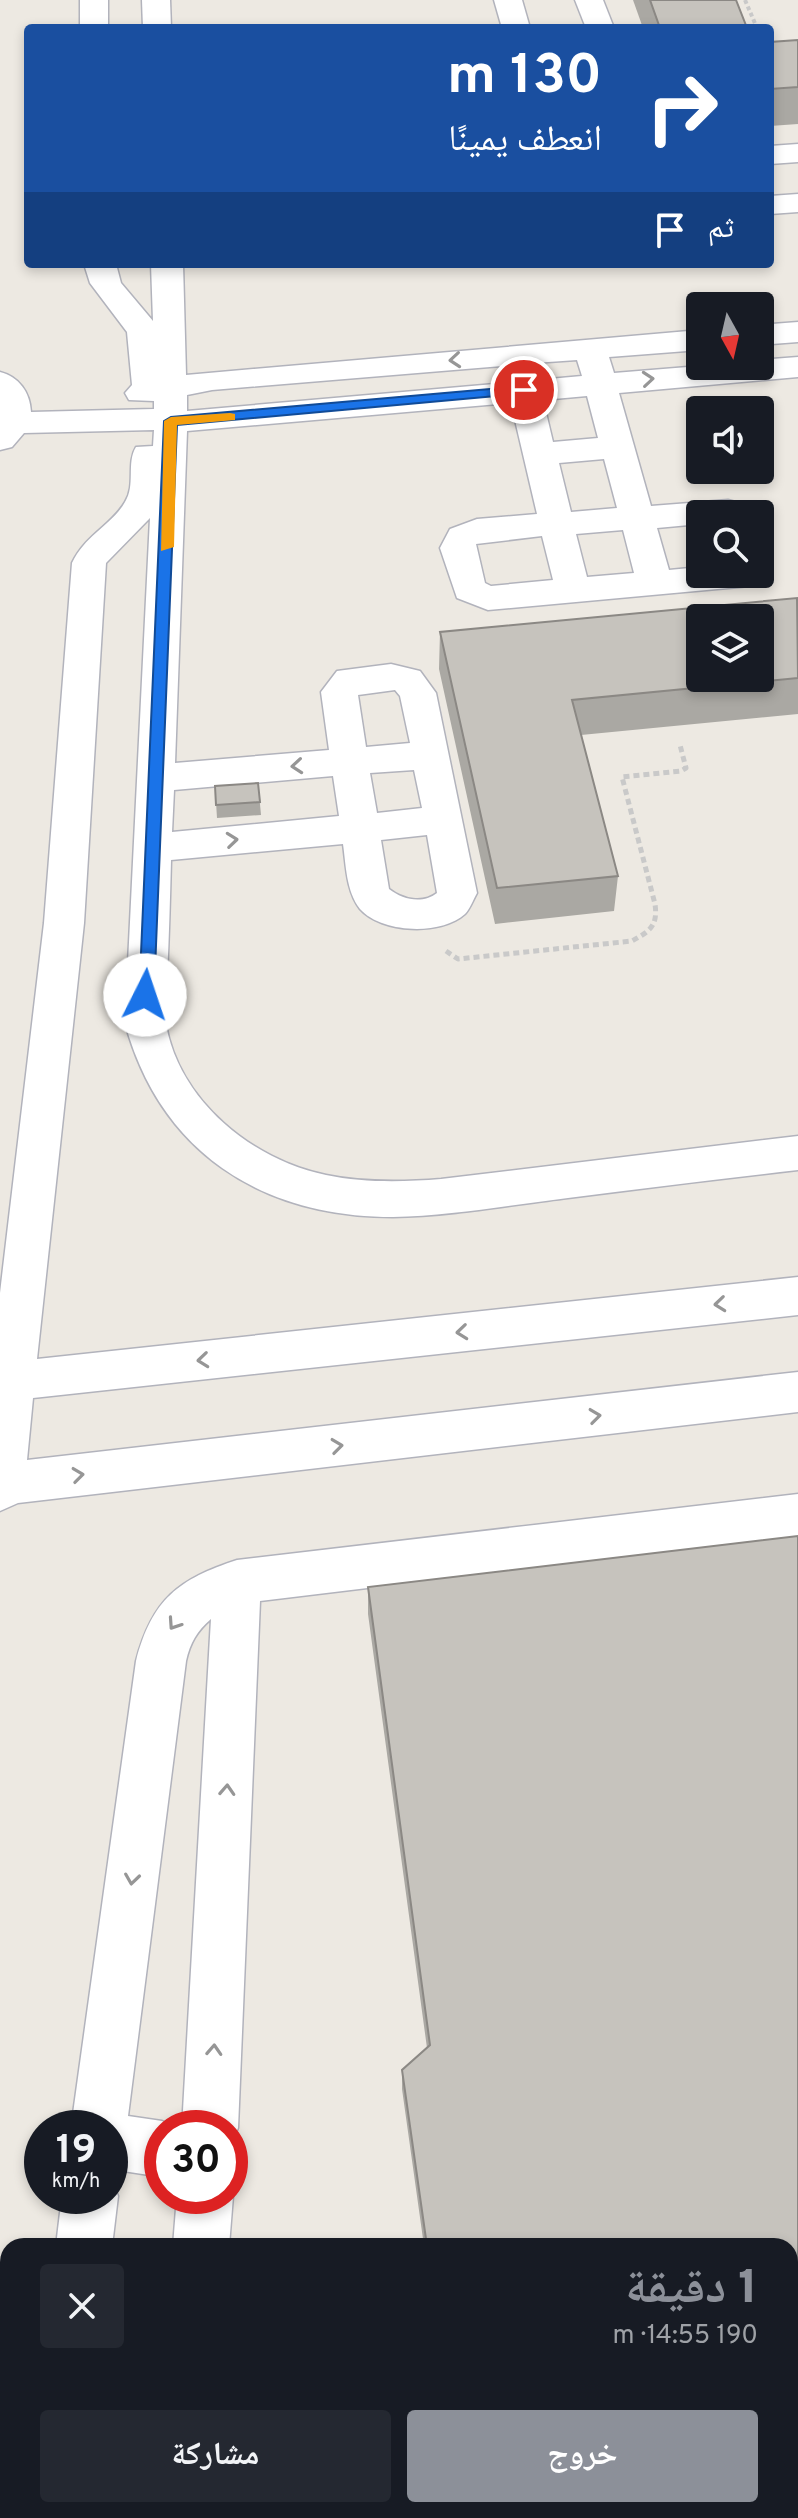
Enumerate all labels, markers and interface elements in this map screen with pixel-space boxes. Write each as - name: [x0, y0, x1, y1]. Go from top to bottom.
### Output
- text: 130 m: [447, 43, 602, 113]
- icon: right: [630, 56, 734, 160]
- text: انعطف يمينًا: [448, 118, 602, 164]
- icon: arrive: [648, 208, 692, 252]
- text: ثم: [708, 211, 734, 248]
- north arrow: [686, 292, 774, 380]
- map controls: [686, 292, 774, 692]
- one-way arrow: [448, 351, 461, 368]
- pin: [490, 356, 558, 424]
- icon: arrive: [502, 368, 546, 412]
- one-way arrow: [642, 371, 655, 388]
- button: sound: [686, 396, 774, 484]
- button: search: [686, 500, 774, 588]
- button: layers: [686, 604, 774, 692]
- one-way arrow: [290, 757, 303, 774]
- one-way arrow: [226, 832, 239, 849]
- position arrow: [103, 953, 187, 1037]
- one-way arrow: [714, 1296, 727, 1313]
- one-way arrow: [455, 1324, 468, 1341]
- one-way arrow: [197, 1352, 210, 1369]
- one-way arrow: [589, 1407, 602, 1424]
- one-way arrow: [331, 1437, 344, 1454]
- one-way arrow: [72, 1467, 85, 1484]
- one-way arrow: [169, 1616, 184, 1630]
- one-way arrow: [218, 1783, 235, 1796]
- one-way arrow: [124, 1872, 141, 1886]
- one-way arrow: [205, 2043, 222, 2056]
- speed limit sign: 30: [144, 2110, 248, 2214]
- text: 19: [56, 2127, 96, 2177]
- text: km/h: [52, 2169, 100, 2195]
- text: 1 دقيقة: [625, 2260, 758, 2320]
- button: close: [40, 2264, 124, 2348]
- text: 190 m · 14:55: [612, 2320, 758, 2353]
- button: مشاركة: [40, 2410, 391, 2502]
- button: خروج: [407, 2410, 758, 2502]

